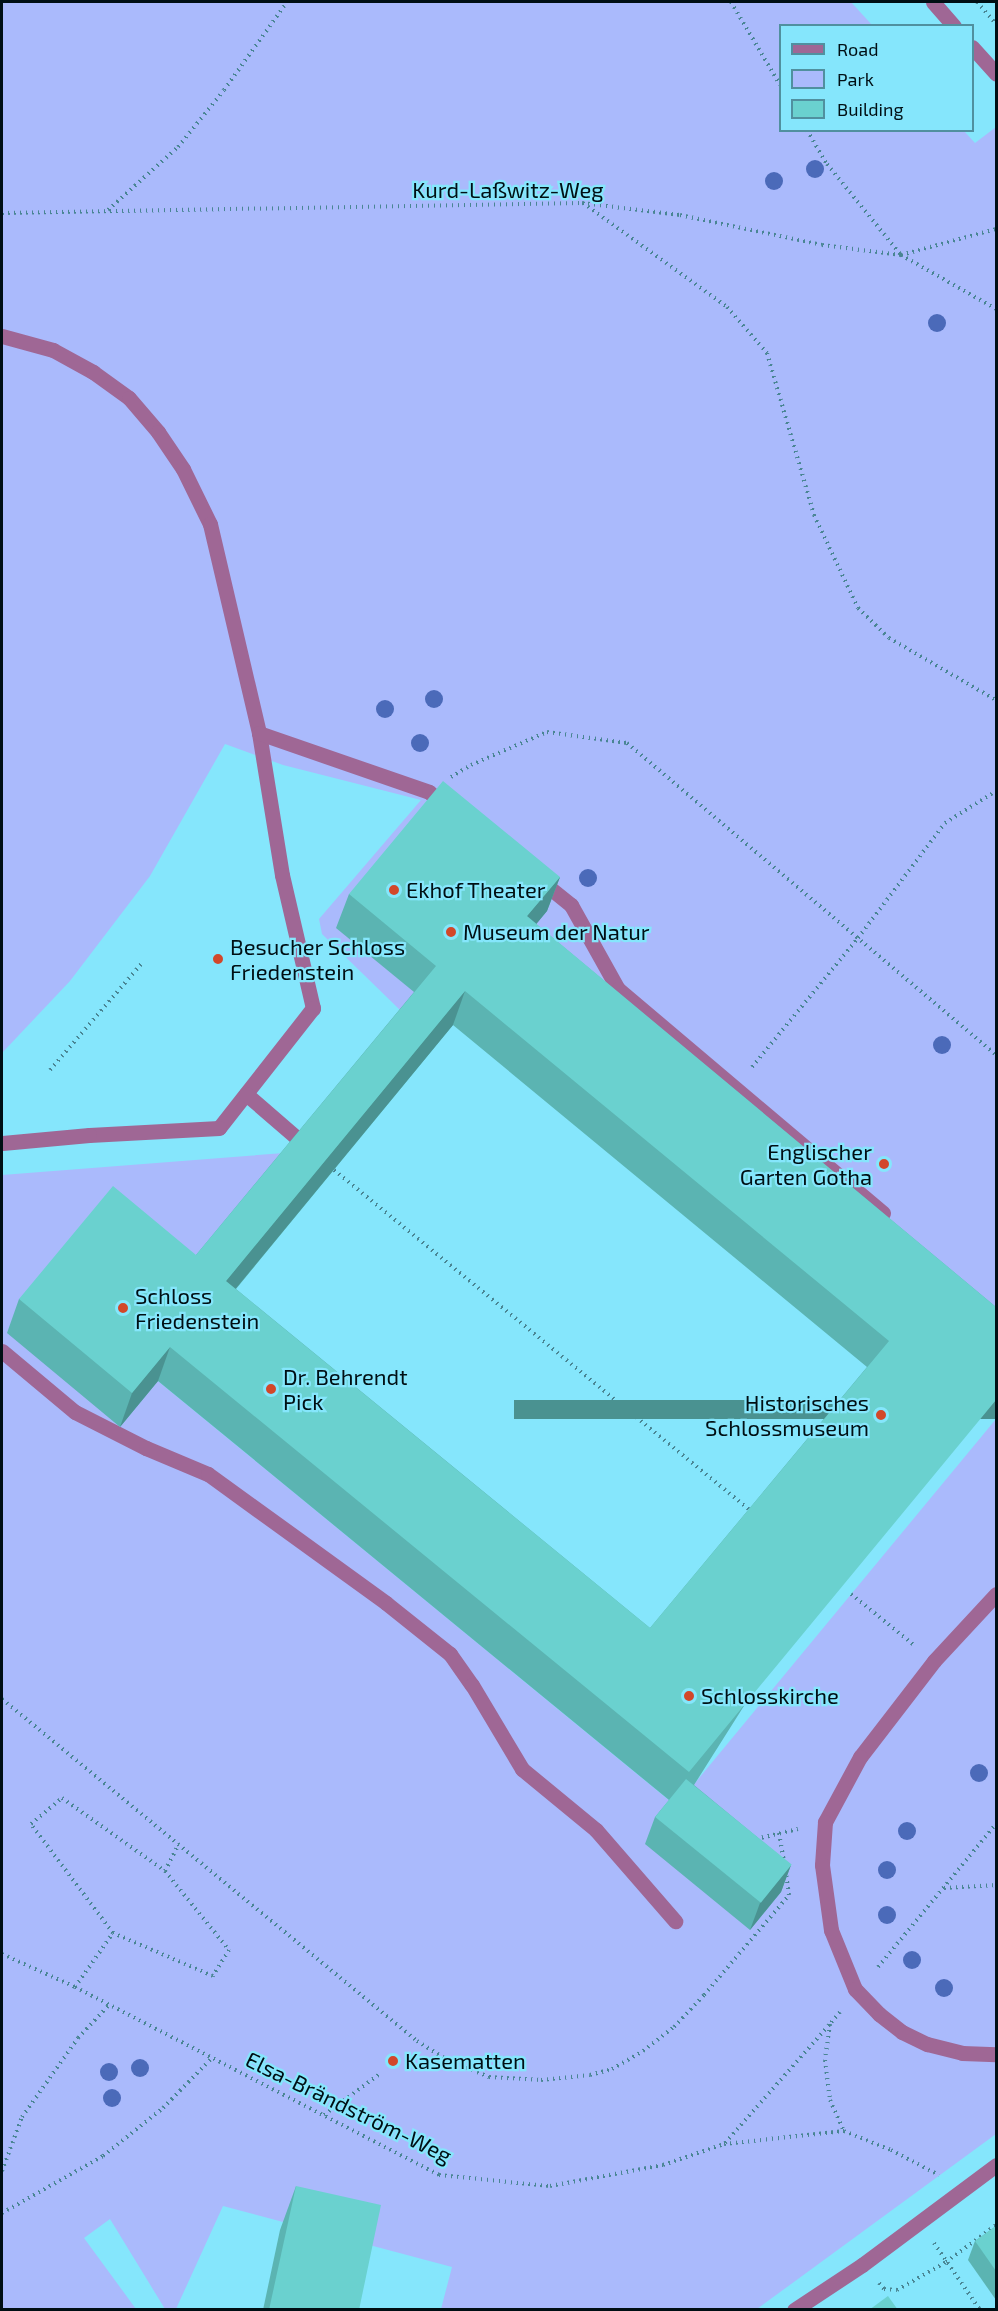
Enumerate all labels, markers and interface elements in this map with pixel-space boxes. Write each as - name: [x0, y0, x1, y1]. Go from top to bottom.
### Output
- legend: [779, 24, 974, 132]
- text: Road: [837, 38, 878, 60]
- text: Park: [837, 68, 874, 90]
- text: Building: [837, 98, 904, 120]
- street label: Kurd-Laßwitz-Weg: [412, 177, 604, 203]
- place label: Ekhof Theater: [406, 877, 547, 903]
- marker: Ekhof Theater: [387, 883, 401, 897]
- place label: Museum der Natur: [463, 919, 650, 945]
- marker: Museum der Natur: [444, 925, 458, 939]
- place label: Besucher Schloss Friedenstein: [230, 933, 406, 984]
- marker: Besucher Schloss Friedenstein: [211, 952, 225, 966]
- place label: Englischer Garten Gotha: [740, 1138, 872, 1190]
- marker: Englischer Garten Gotha: [877, 1157, 891, 1171]
- place label: Schloss Friedenstein: [135, 1282, 259, 1334]
- marker: Schloss Friedenstein: [116, 1301, 130, 1315]
- place label: Dr. Behrendt Pick: [283, 1363, 408, 1414]
- marker: Dr. Behrendt Pick: [264, 1382, 278, 1396]
- place label: Historisches Schlossmuseum: [705, 1389, 869, 1440]
- marker: Historisches Schlossmuseum: [874, 1408, 888, 1422]
- place label: Schlosskirche: [701, 1683, 839, 1709]
- marker: Schlosskirche: [682, 1689, 696, 1703]
- street label: Elsa-Brändström-Weg: [242, 2046, 456, 2168]
- place label: Kasematten: [405, 2048, 526, 2074]
- marker: Kasematten: [386, 2054, 400, 2068]

